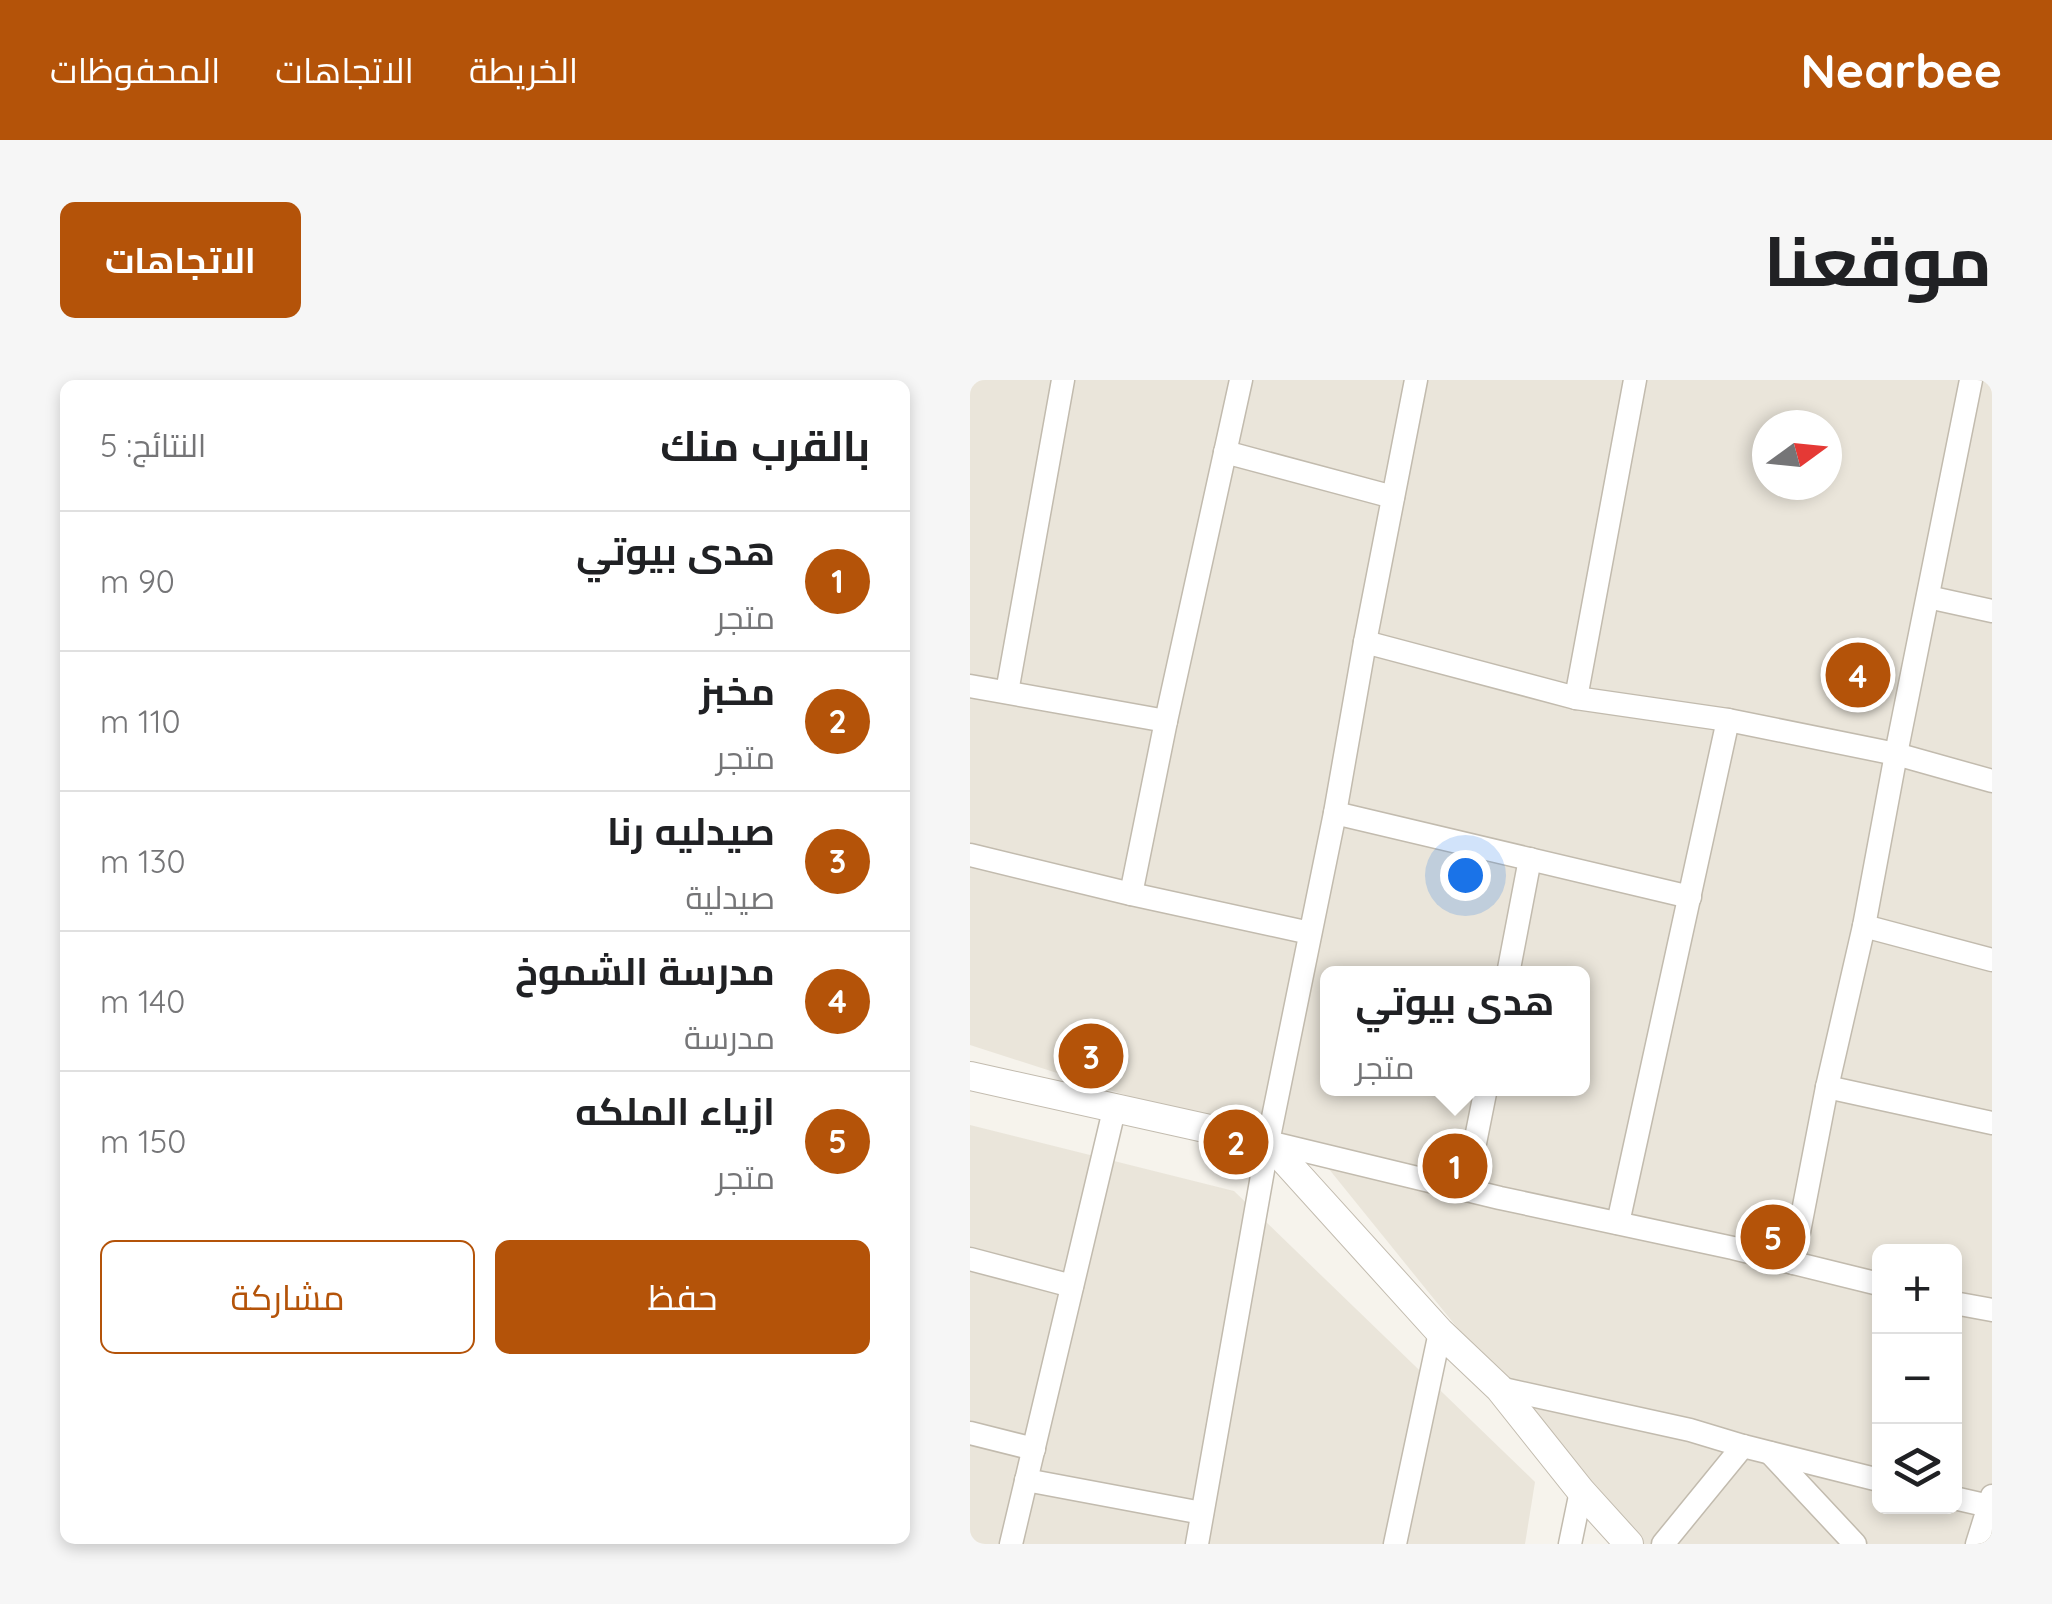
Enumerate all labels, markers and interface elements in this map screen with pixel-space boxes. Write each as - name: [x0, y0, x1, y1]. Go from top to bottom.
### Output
- text: Nearbee: [1800, 40, 2002, 100]
- text: المحفوظات: [50, 48, 220, 92]
- text: الاتجاهات: [275, 48, 414, 92]
- text: الخريطة: [469, 48, 578, 92]
- button: الاتجاهات: [60, 202, 301, 318]
- text: موقعنا: [1764, 216, 1992, 304]
- north arrow: [1752, 410, 1842, 500]
- text: بالقرب منك: [660, 419, 870, 472]
- text: النتائج: 5: [100, 425, 206, 465]
- text: هدى بيوتي: [576, 527, 775, 575]
- text: 90 m: [100, 561, 175, 601]
- text: 1: [831, 561, 844, 601]
- text: متجر: [716, 597, 775, 637]
- pin: 4: [1826, 638, 1890, 712]
- text: مخبز: [699, 667, 775, 715]
- text: 110 m: [100, 701, 181, 741]
- text: 2: [828, 701, 847, 741]
- text: متجر: [716, 737, 775, 777]
- text: صيدليه رنا: [607, 807, 775, 855]
- text: 130 m: [100, 841, 186, 881]
- text: 3: [829, 841, 846, 881]
- your location: [1440, 850, 1491, 901]
- text: صيدلية: [686, 877, 775, 917]
- text: مدرسة الشموخ: [515, 947, 775, 995]
- popup: [1320, 966, 1590, 1096]
- text: هدى بيوتي: [1356, 977, 1554, 1025]
- text: 140 m: [100, 981, 185, 1021]
- text: 4: [828, 981, 847, 1021]
- text: مدرسة: [684, 1017, 775, 1057]
- pin: 3: [1058, 1018, 1124, 1094]
- text: متجر: [1356, 1047, 1414, 1087]
- text: ازياء الملكه: [575, 1087, 775, 1135]
- pin: 2: [1204, 1104, 1268, 1180]
- text: 150 m: [100, 1121, 186, 1161]
- text: 5: [828, 1121, 847, 1161]
- pin: 1: [1422, 1128, 1488, 1204]
- text: متجر: [716, 1157, 775, 1197]
- pin: 5: [1740, 1200, 1806, 1274]
- button: مشاركة: [100, 1240, 475, 1354]
- button: حفظ: [495, 1240, 870, 1354]
- map controls: [1872, 1244, 1962, 1514]
- button: +: [1872, 1244, 1962, 1334]
- button: −: [1872, 1334, 1962, 1424]
- button: layers: [1872, 1424, 1962, 1514]

